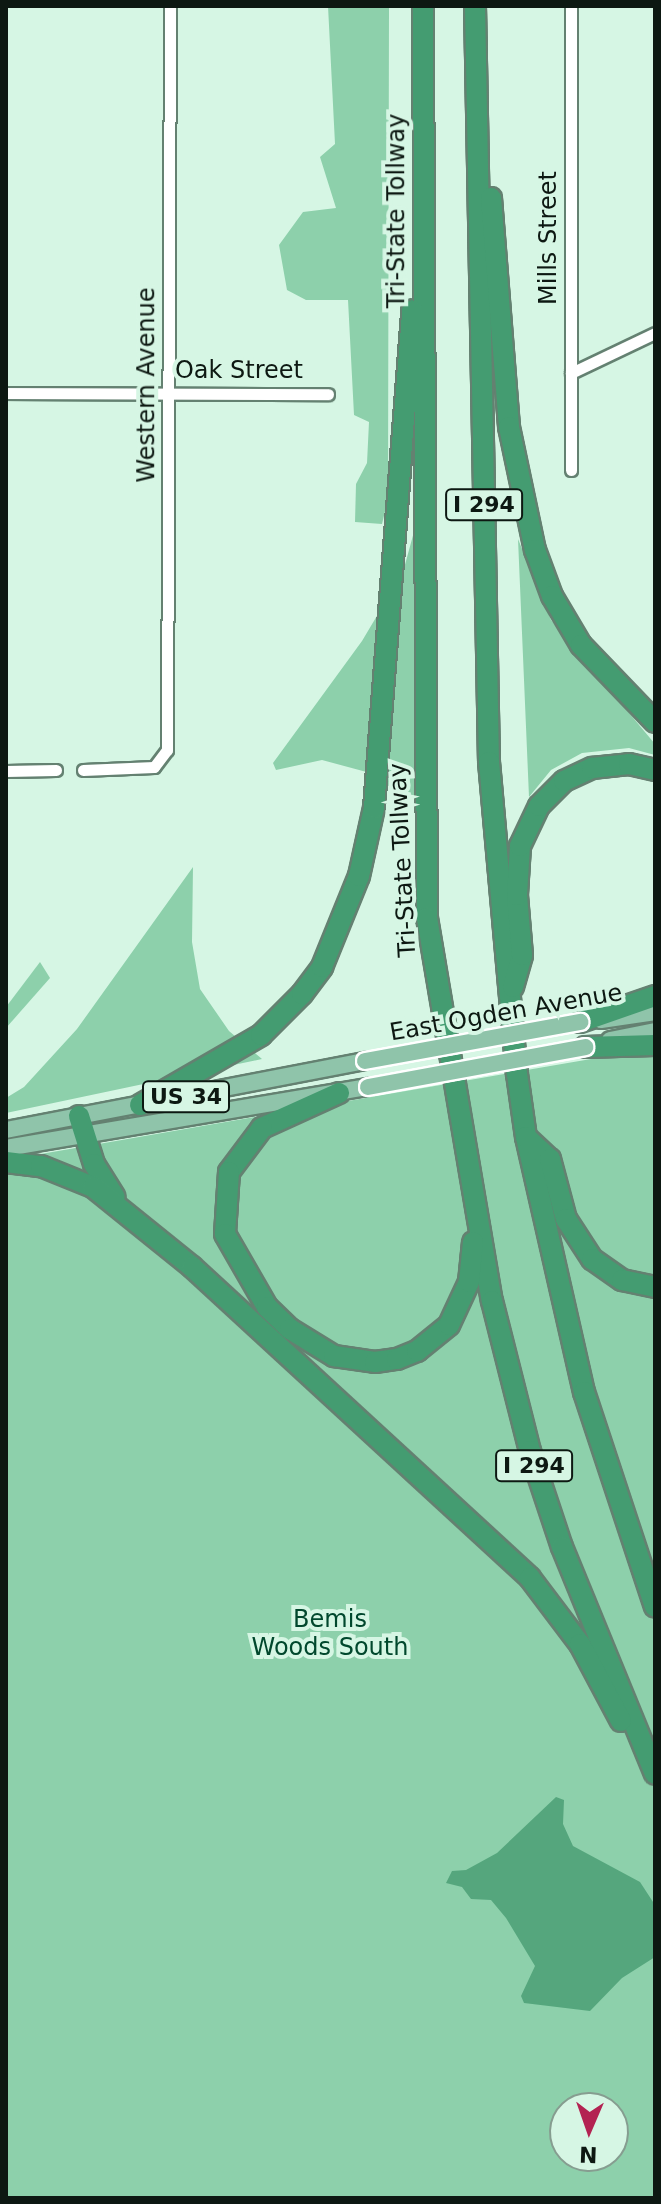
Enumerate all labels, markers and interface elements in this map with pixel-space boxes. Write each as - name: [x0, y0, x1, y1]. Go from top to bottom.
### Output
- street label: Tri-State Tollway: [383, 114, 411, 308]
- street label: Mills Street: [535, 171, 563, 305]
- street label: Western Avenue: [133, 287, 161, 483]
- street label: Oak Street: [175, 357, 303, 385]
- road number: I 294: [444, 487, 524, 523]
- street label: Tri-State Tollway: [384, 762, 422, 958]
- street label: East Ogden Avenue: [388, 978, 624, 1048]
- road number: US 34: [142, 1079, 230, 1115]
- road number: I 294: [494, 1448, 574, 1484]
- park label: Bemis Woods South: [252, 1606, 408, 1662]
- north arrow: [549, 2092, 629, 2172]
- text: N: [579, 2142, 598, 2167]

